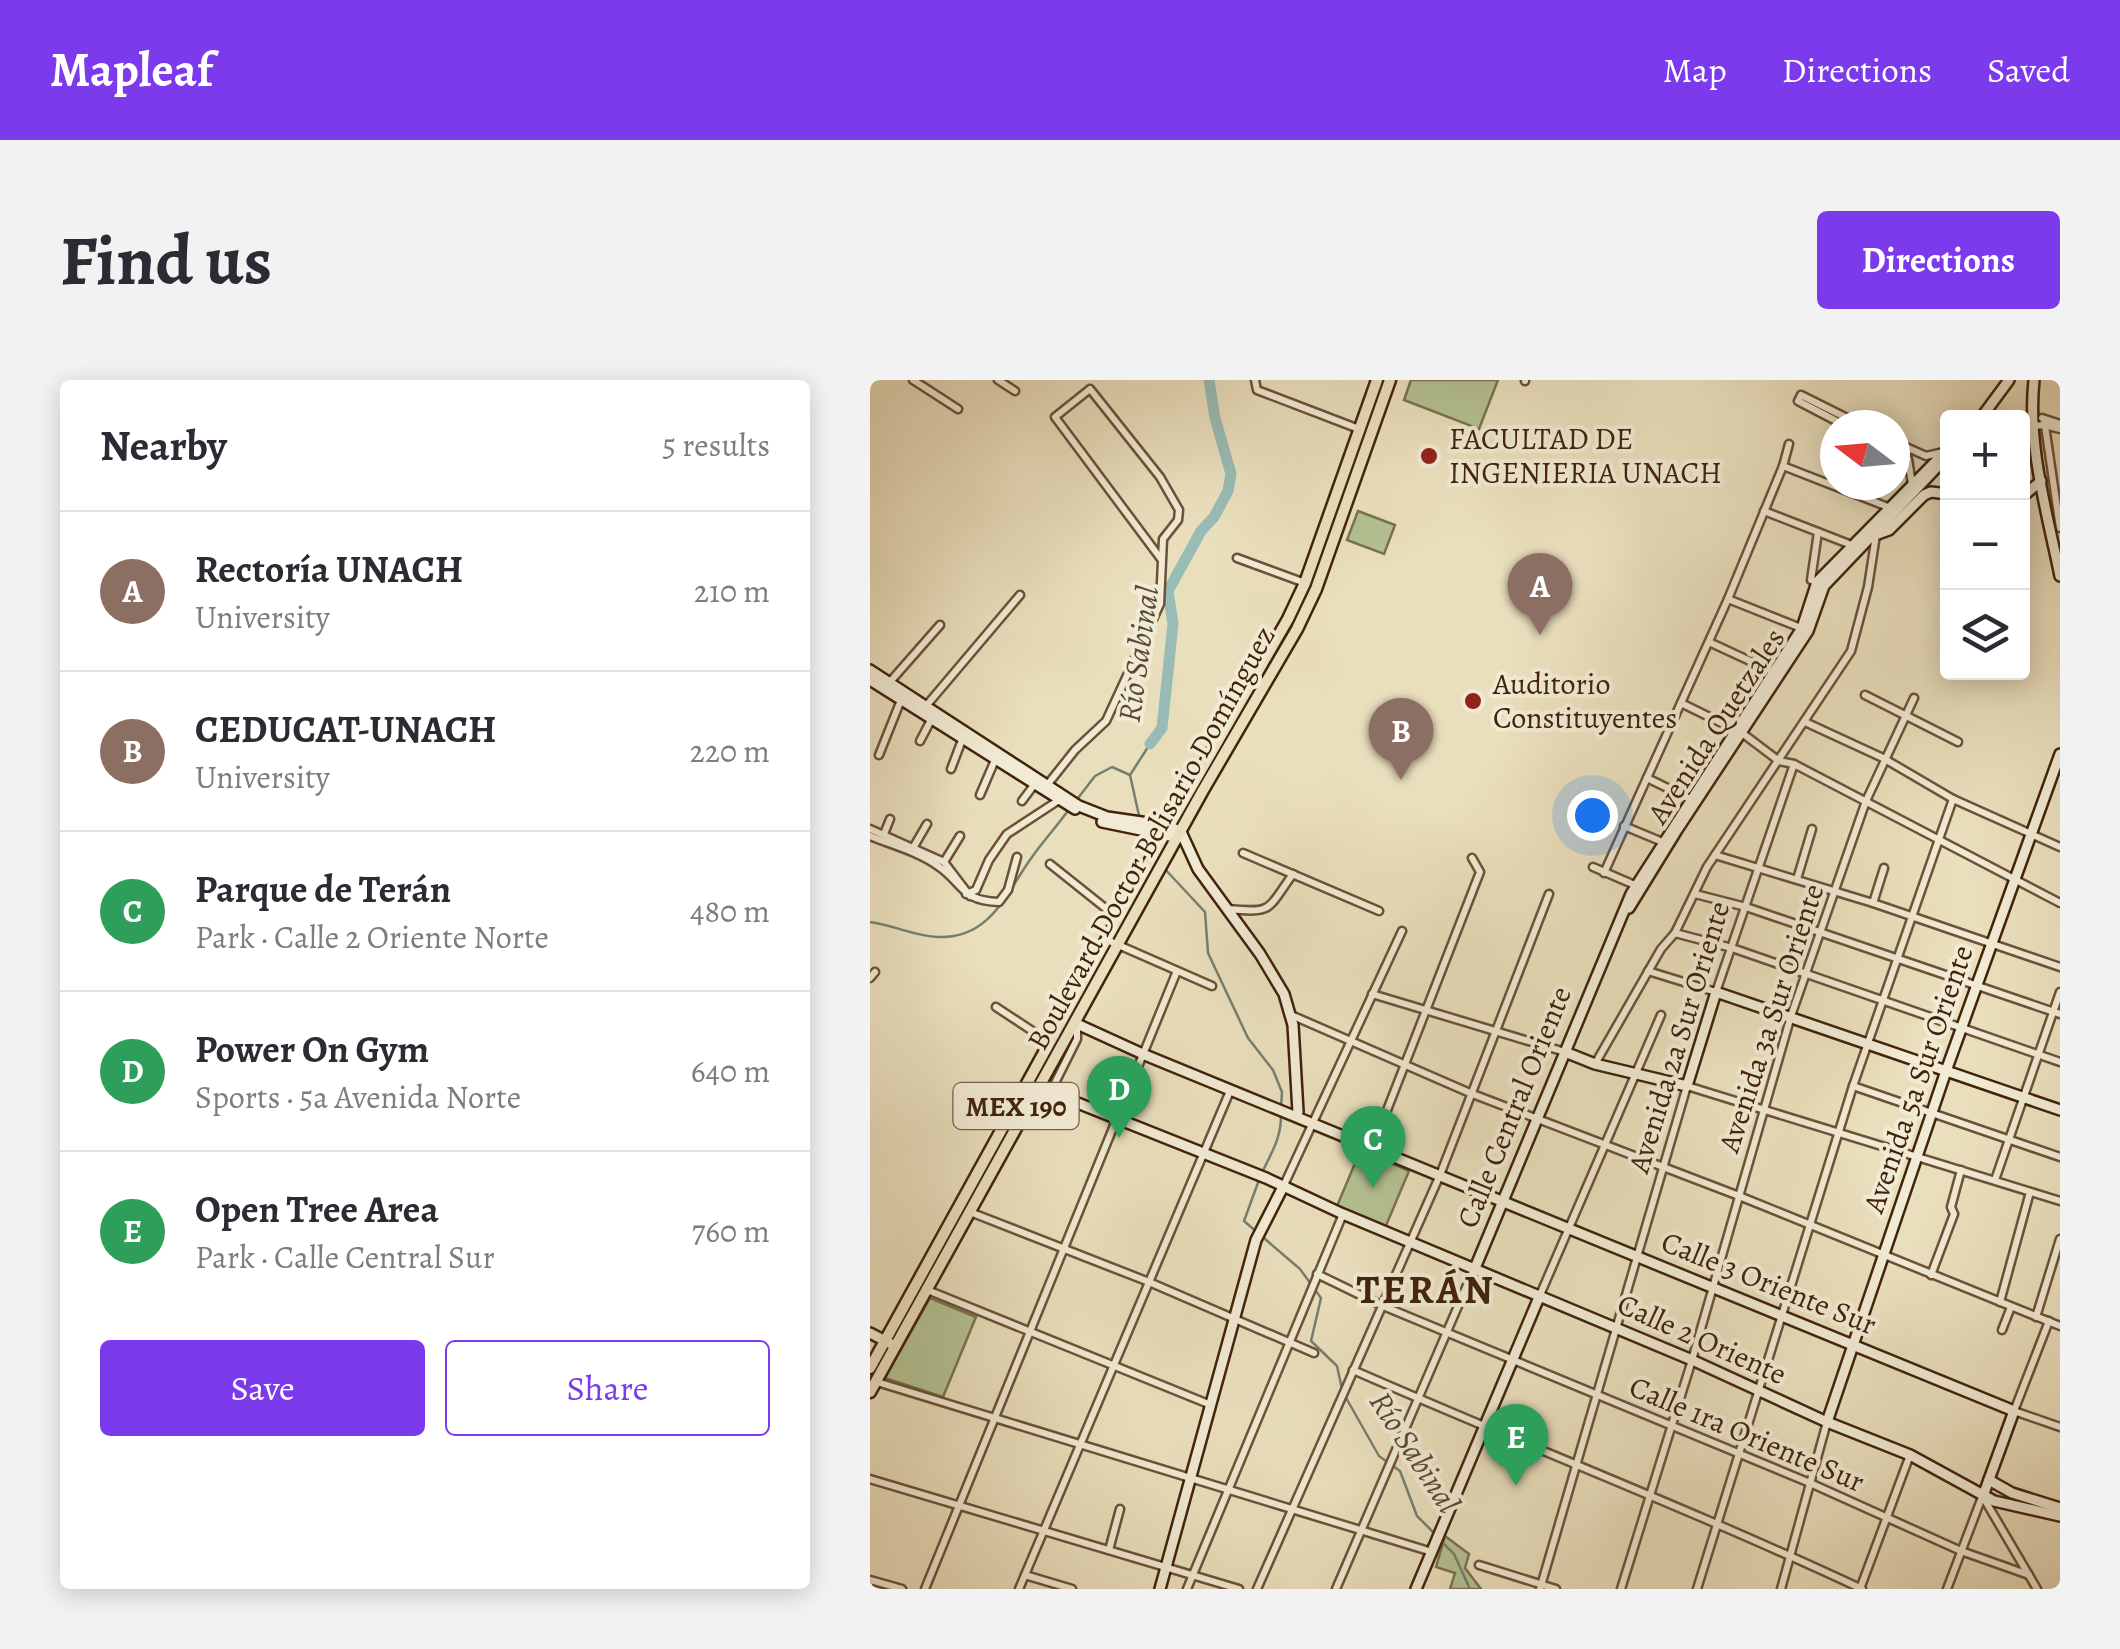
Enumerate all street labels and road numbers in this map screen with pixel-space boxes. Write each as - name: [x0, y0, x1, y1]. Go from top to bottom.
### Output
- street label: Boulevard Doctor Belisario Domínguez: [1017, 619, 1285, 1057]
- street label: Avenida Quetzales: [1637, 621, 1794, 832]
- street label: Avenida 3a Sur Oriente: [1708, 879, 1833, 1158]
- street label: Avenida 2a Sur Oriente: [1618, 896, 1739, 1179]
- street label: Avenida 5a Sur Oriente: [1853, 940, 1983, 1219]
- street label: Calle Central Oriente: [1447, 980, 1581, 1234]
- road number: MEX 190: [954, 1083, 1078, 1129]
- street label: Calle 3 Oriente Sur: [1655, 1222, 1883, 1344]
- street label: Calle 2 Oriente: [1611, 1284, 1793, 1394]
- street label: Calle 1ra Oriente Sur: [1623, 1366, 1871, 1502]

